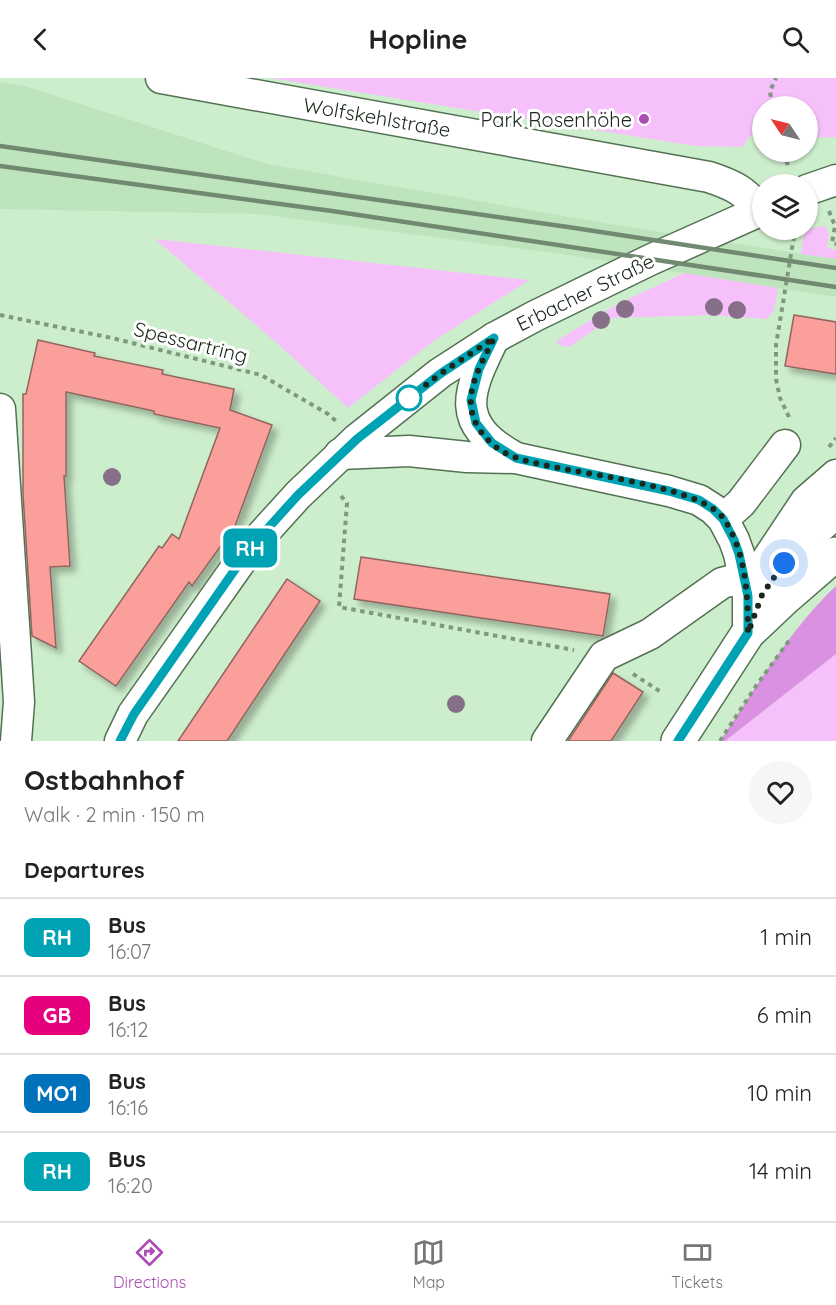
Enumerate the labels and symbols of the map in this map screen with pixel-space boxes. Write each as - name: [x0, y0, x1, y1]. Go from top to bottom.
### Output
- street label: Wolfskehlstraße: [301, 92, 453, 142]
- north arrow: [752, 96, 818, 162]
- place label: Park Rosenhöhe: [480, 107, 632, 132]
- marker: Park Rosenhöhe: [637, 112, 651, 126]
- street label: Erbacher Straße: [512, 248, 658, 336]
- street label: Spessartring: [132, 316, 250, 368]
- unlabelled marker: [396, 385, 422, 411]
- line badge: RH: [223, 528, 277, 568]
- your location: [769, 548, 799, 578]

